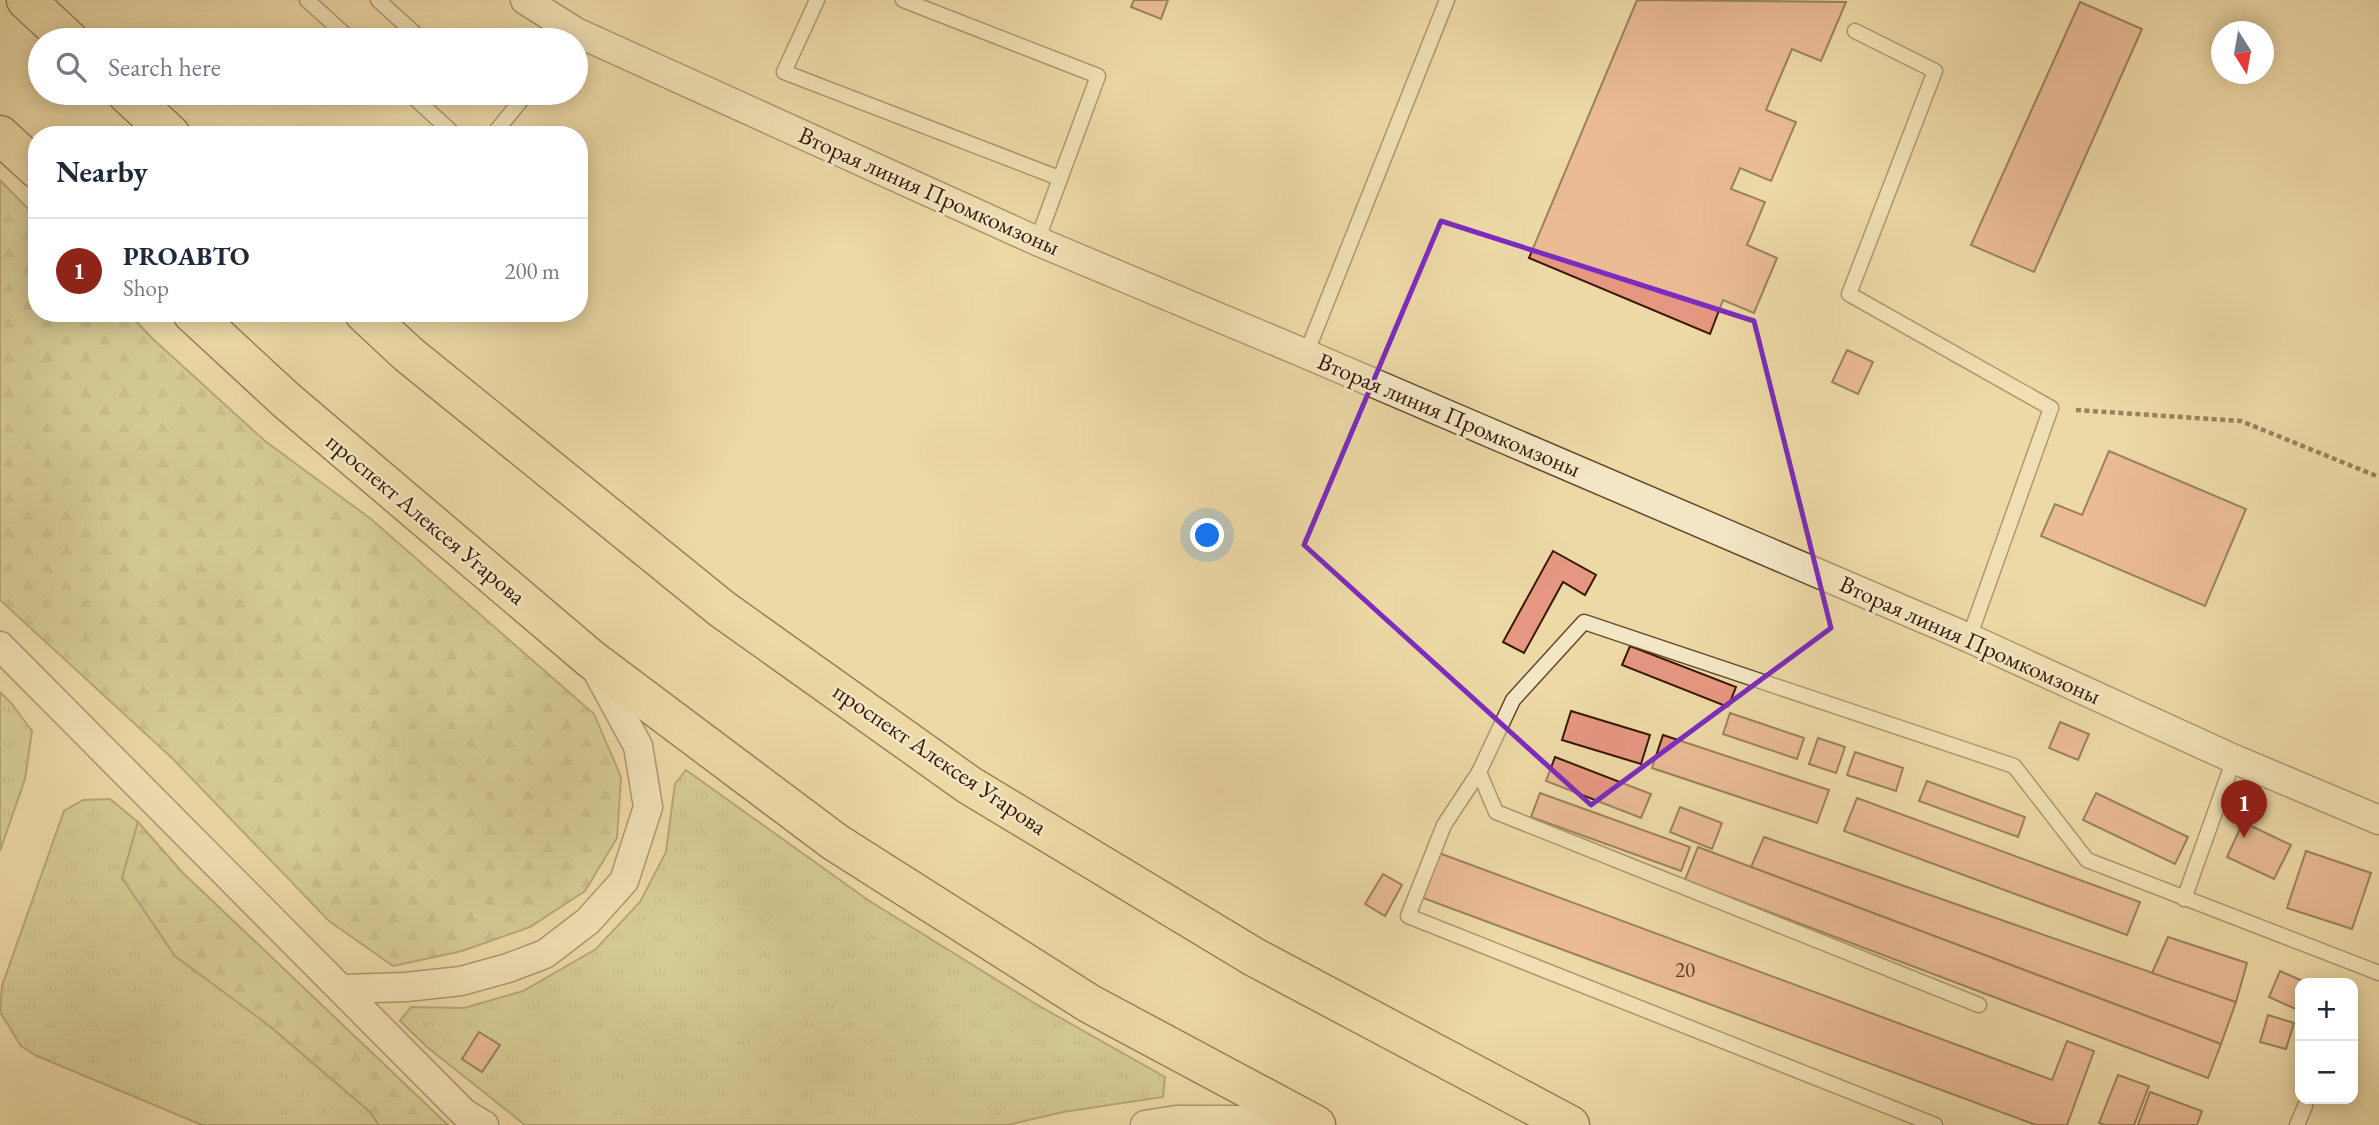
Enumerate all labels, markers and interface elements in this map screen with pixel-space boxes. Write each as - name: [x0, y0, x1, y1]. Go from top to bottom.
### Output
- north arrow: [2211, 21, 2274, 84]
- search box: [28, 28, 588, 105]
- icon: search: [52, 48, 90, 86]
- text: Search here: [108, 50, 221, 84]
- street label: Вторая линия Промкомзоны: [794, 119, 1065, 262]
- text: Nearby: [56, 152, 148, 191]
- text: PROАВТО: [123, 239, 249, 273]
- text: 1: [73, 256, 85, 286]
- text: 200 m: [504, 256, 560, 286]
- text: Shop: [123, 273, 169, 303]
- street label: Вторая линия Промкомзоны: [1313, 345, 1586, 484]
- street label: проспект Алексея Угарова: [320, 426, 533, 612]
- your location: [1190, 518, 1224, 552]
- street label: Вторая линия Промкомзоны: [1835, 568, 2106, 711]
- street label: проспект Алексея Угарова: [827, 675, 1053, 842]
- pin: 1: [2221, 780, 2267, 838]
- house number: 20: [1675, 956, 1695, 983]
- map controls: [2295, 978, 2358, 1104]
- button: +: [2295, 978, 2358, 1041]
- button: −: [2295, 1041, 2358, 1104]

